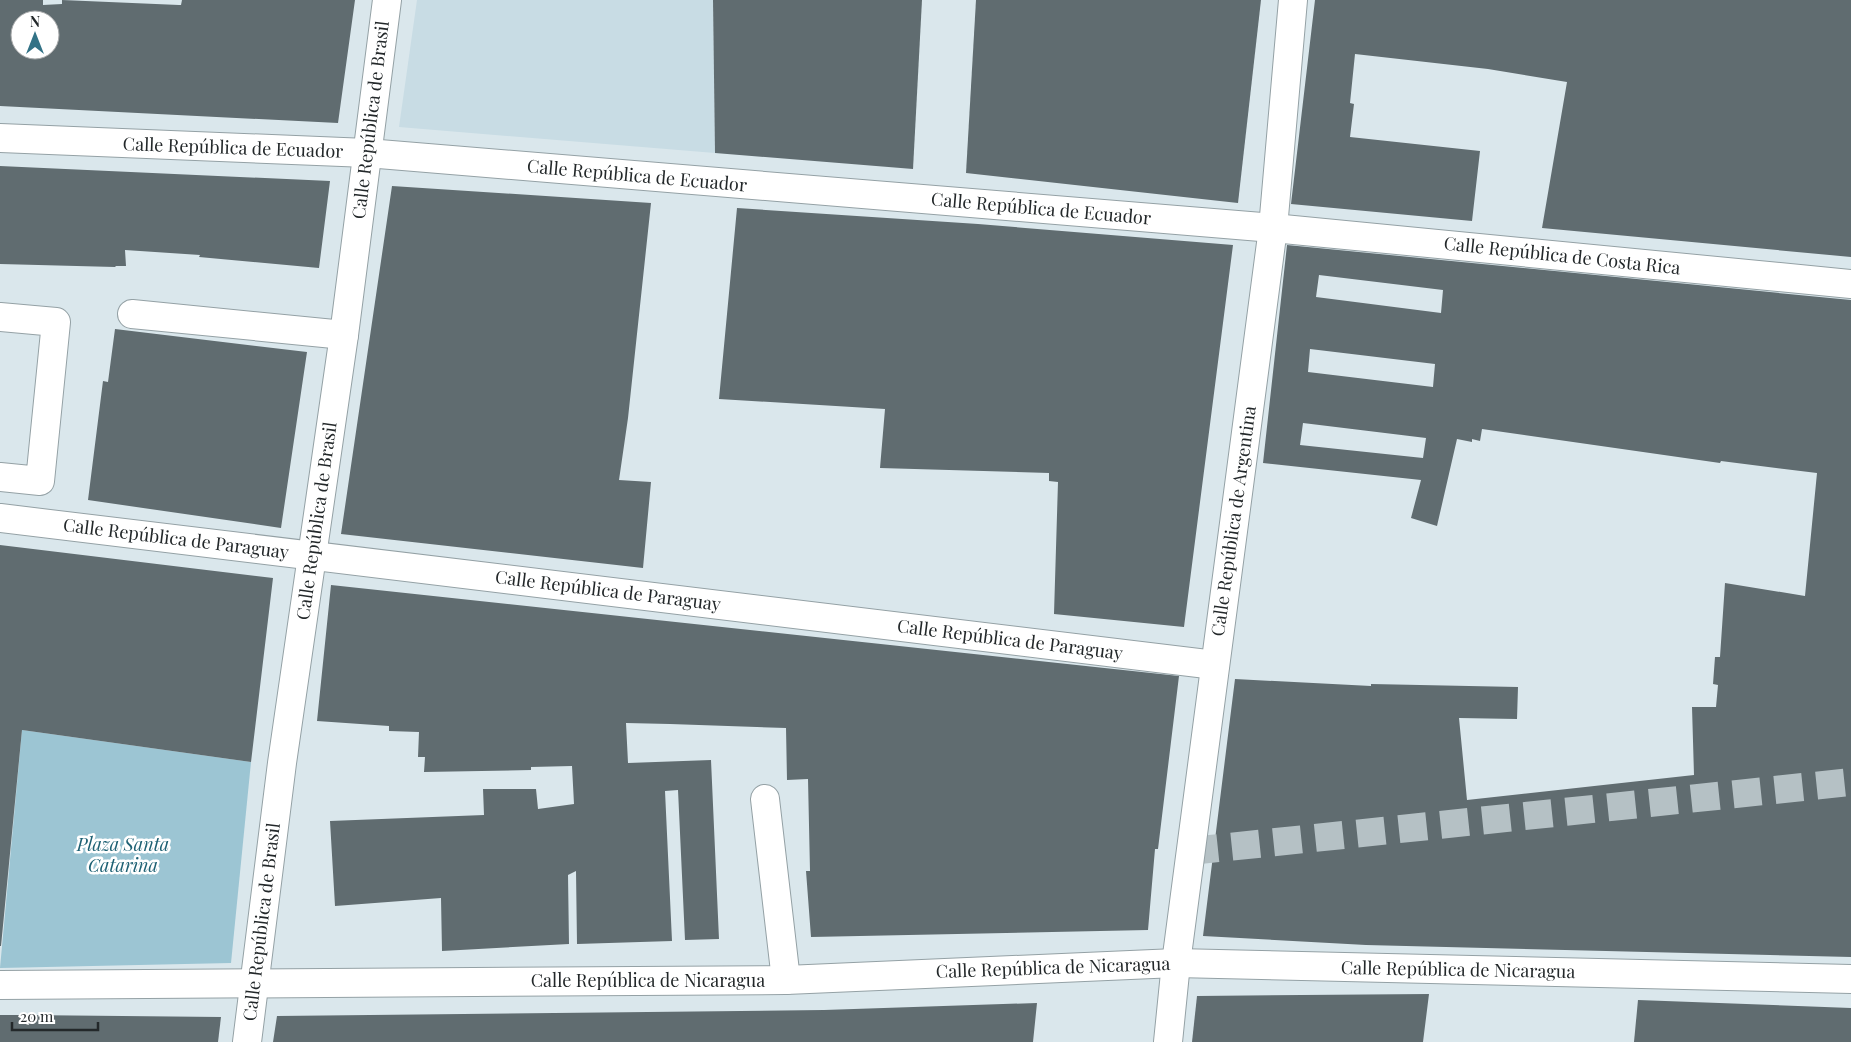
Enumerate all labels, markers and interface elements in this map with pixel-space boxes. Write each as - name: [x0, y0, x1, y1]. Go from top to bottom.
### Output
- north arrow: [10, 10, 60, 60]
- text: N: [30, 12, 40, 31]
- street label: Calle República de Brasil: [346, 19, 394, 220]
- street label: Calle República de Ecuador: [122, 131, 344, 163]
- street label: Calle República de Ecuador: [526, 153, 748, 197]
- street label: Calle República de Ecuador: [930, 186, 1152, 230]
- street label: Calle República de Costa Rica: [1443, 231, 1682, 279]
- street label: Calle República de Argentina: [1205, 404, 1261, 638]
- street label: Calle República de Brasil: [290, 420, 342, 621]
- street label: Calle República de Paraguay: [62, 512, 290, 564]
- street label: Calle República de Paraguay: [494, 564, 722, 616]
- street label: Calle República de Paraguay: [896, 613, 1124, 665]
- street label: Calle República de Brasil: [237, 821, 285, 1022]
- park label: Plaza Santa Catarina: [76, 832, 169, 877]
- street label: Calle República de Nicaragua: [935, 951, 1171, 983]
- street label: Calle República de Nicaragua: [1341, 955, 1575, 983]
- street label: Calle República de Nicaragua: [531, 968, 765, 992]
- scale bar: [12, 1000, 99, 1032]
- text: 20 m: [20, 1006, 54, 1026]

